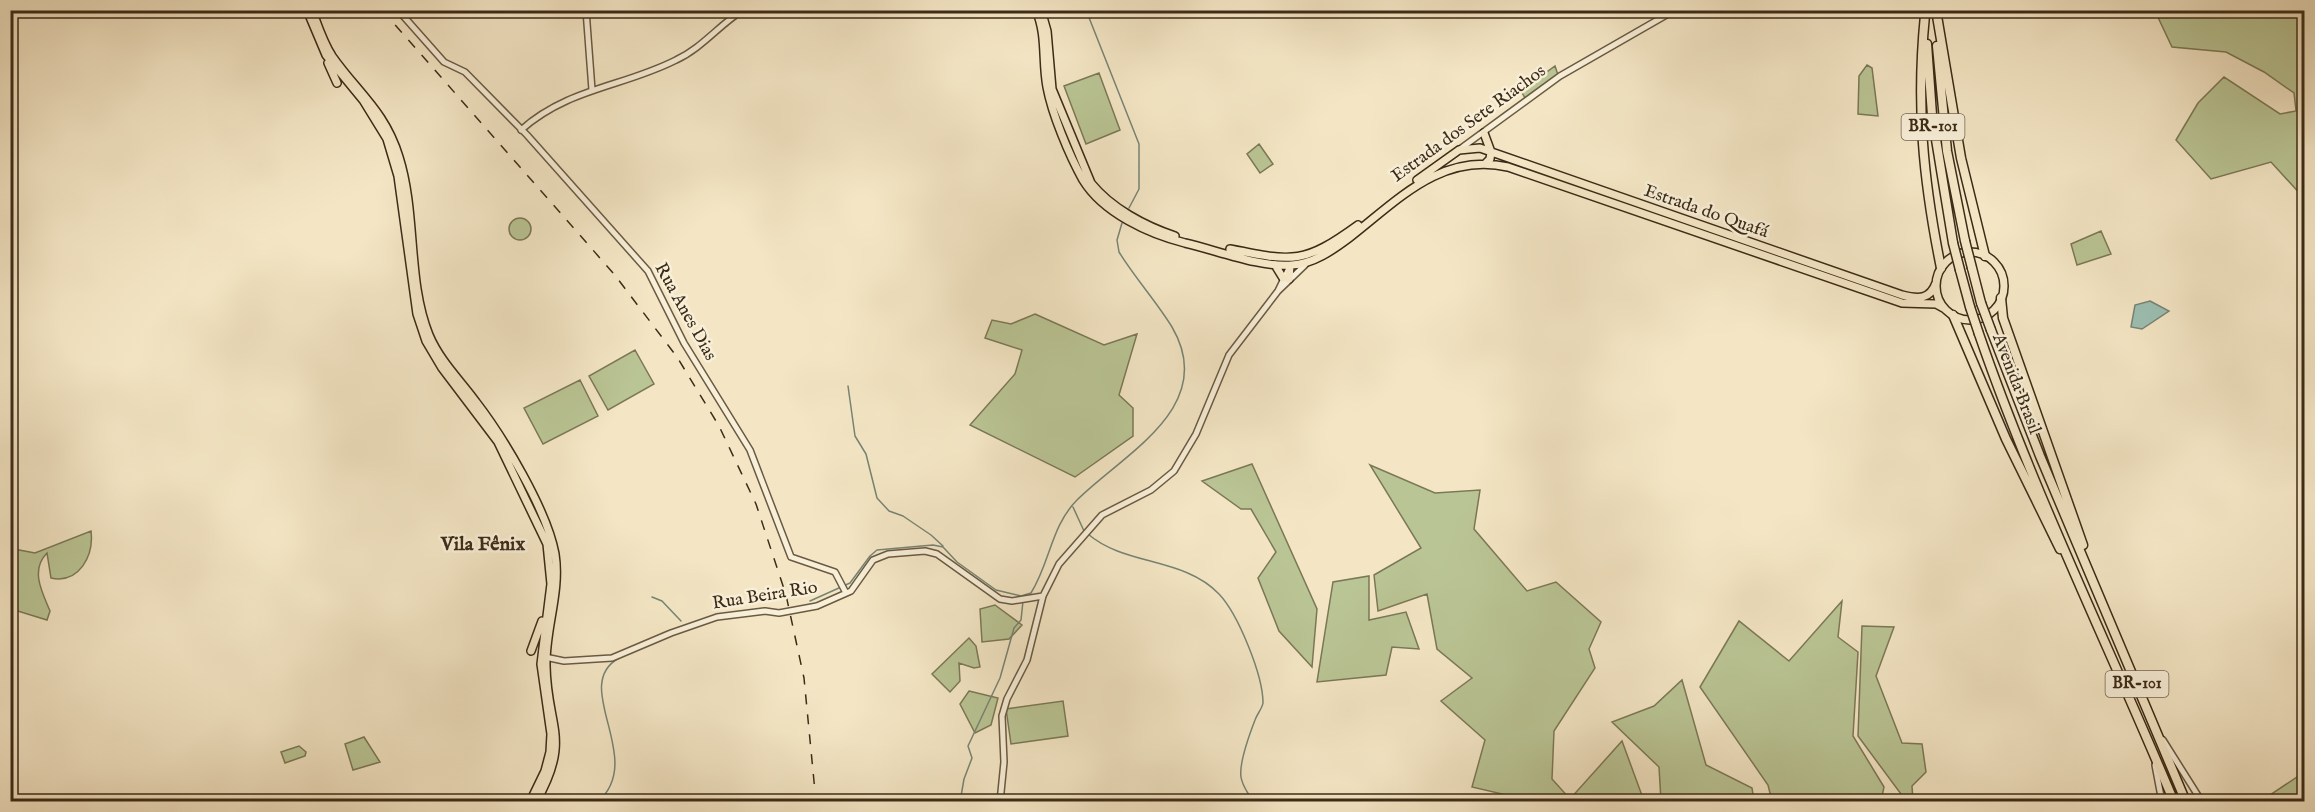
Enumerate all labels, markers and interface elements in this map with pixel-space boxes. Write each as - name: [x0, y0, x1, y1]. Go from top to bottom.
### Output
- street label: Estrada dos Sete Riachos: [1387, 60, 1551, 188]
- road number: BR-101: [1902, 114, 1964, 140]
- street label: Estrada do Quafá: [1641, 180, 1771, 244]
- street label: Rua Anes Dias: [649, 259, 721, 365]
- street label: Avenida Brasil: [1986, 329, 2046, 438]
- district label: Vila Fênix: [440, 532, 525, 557]
- street label: Rua Beira Rio: [711, 576, 819, 616]
- road number: BR-101: [2106, 671, 2168, 697]

